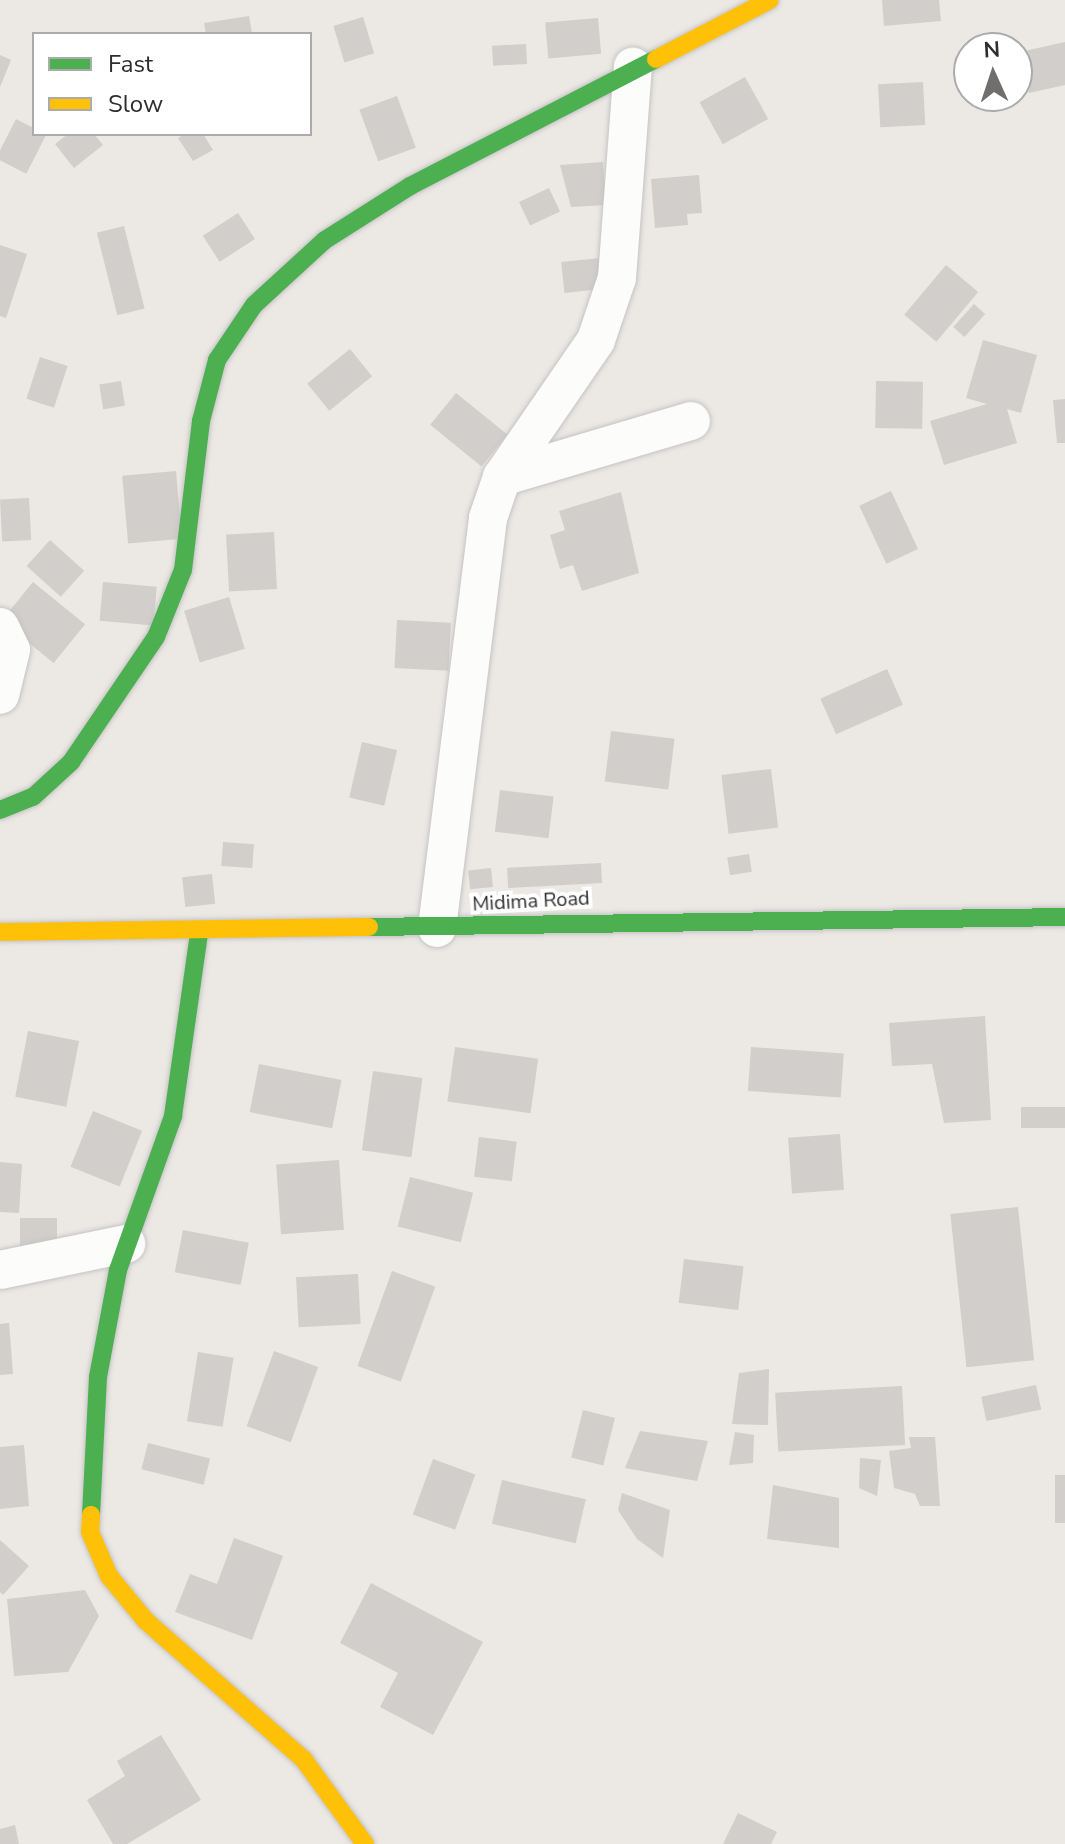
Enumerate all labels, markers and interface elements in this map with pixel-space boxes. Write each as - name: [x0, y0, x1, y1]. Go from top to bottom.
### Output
- legend: [32, 32, 312, 136]
- north arrow: [953, 32, 1033, 112]
- text: N: [983, 35, 1001, 65]
- text: Fast: [108, 48, 153, 80]
- text: Slow: [108, 88, 163, 120]
- street label: Midima Road: [472, 886, 590, 916]

